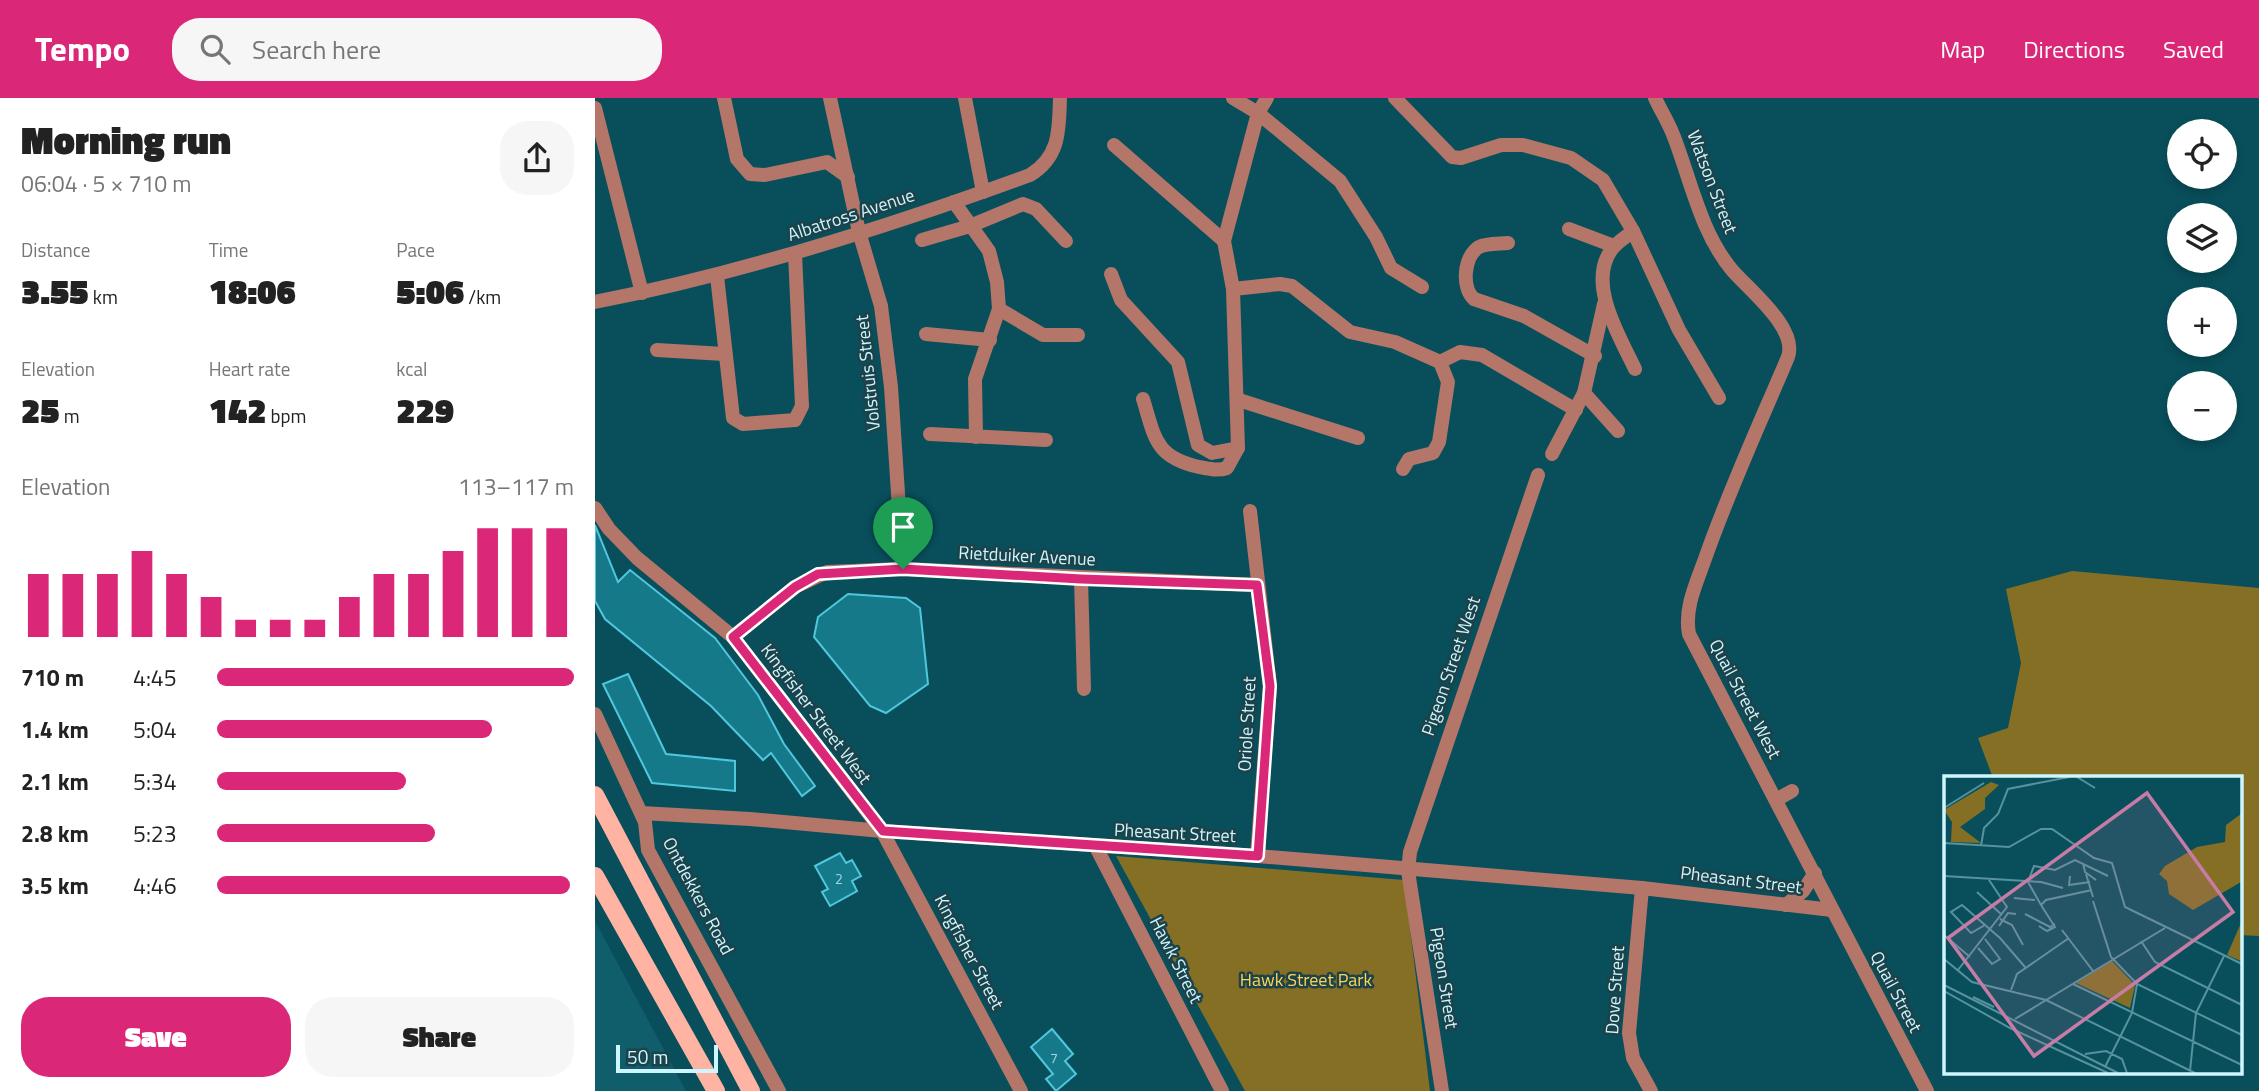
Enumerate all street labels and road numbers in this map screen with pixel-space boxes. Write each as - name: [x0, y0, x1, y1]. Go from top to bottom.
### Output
- street label: Watson Street: [1680, 126, 1745, 238]
- street label: Albatross Avenue: [784, 181, 918, 248]
- street label: Volstruis Street: [848, 313, 887, 433]
- street label: Rietduiker Avenue: [958, 538, 1096, 573]
- street label: Pigeon Street West: [1414, 592, 1487, 739]
- street label: Quail Street West: [1702, 634, 1789, 764]
- street label: Kingfisher Street West: [754, 638, 879, 790]
- street label: Oriole Street: [1231, 675, 1263, 772]
- street label: Pheasant Street: [1113, 816, 1237, 849]
- street label: Ontdekkers Road: [656, 832, 741, 960]
- street label: Pheasant Street: [1679, 859, 1804, 900]
- street label: Kingfisher Street: [928, 889, 1011, 1015]
- street label: Hawk Street: [1143, 912, 1210, 1008]
- street label: Pigeon Street: [1423, 925, 1466, 1031]
- street label: Dove Street: [1598, 944, 1631, 1035]
- street label: Quail Street: [1864, 946, 1930, 1038]

